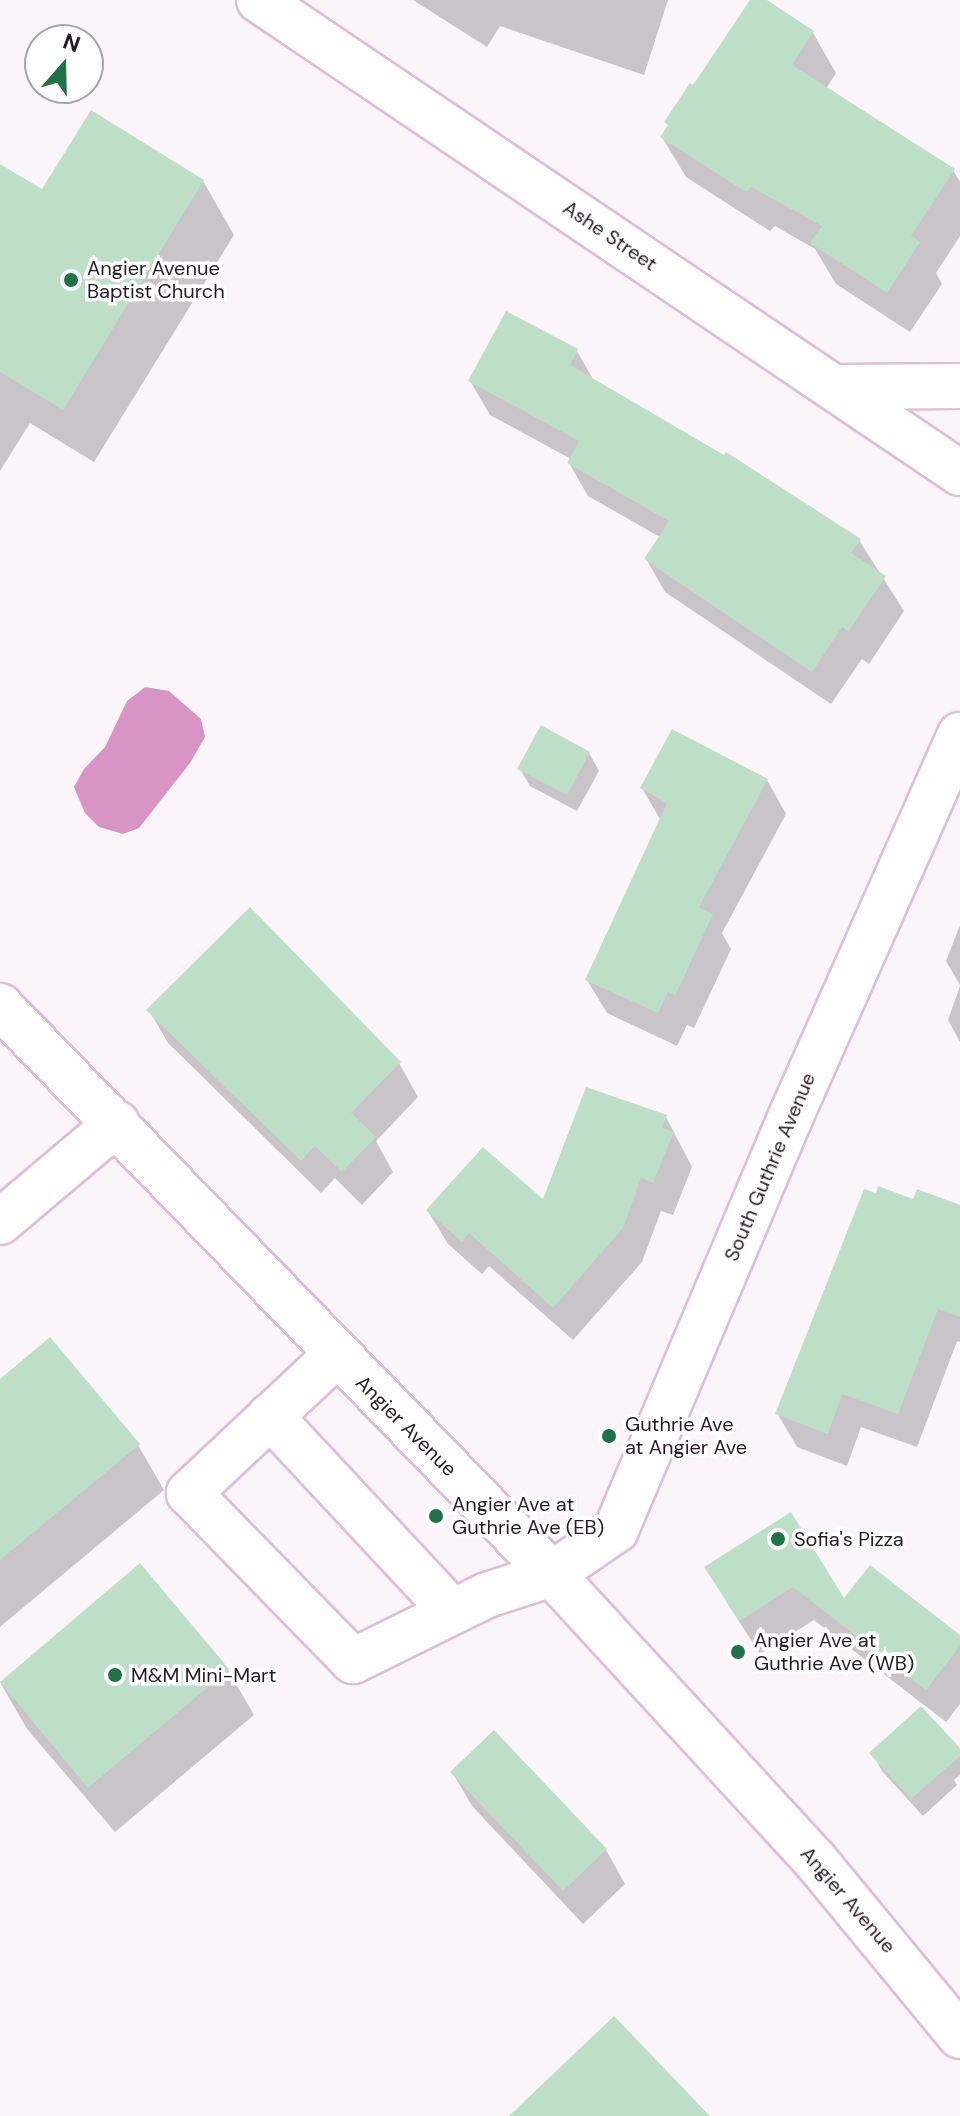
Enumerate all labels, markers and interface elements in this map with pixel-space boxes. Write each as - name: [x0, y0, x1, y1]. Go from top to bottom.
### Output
- north arrow: [24, 24, 104, 104]
- text: N: [59, 26, 84, 59]
- street label: Ashe Street: [558, 196, 662, 276]
- place label: Angier Avenue Baptist Church: [87, 256, 225, 303]
- marker: Angier Avenue Baptist Church: [62, 271, 80, 289]
- street label: South Guthrie Avenue: [719, 1069, 821, 1265]
- street label: Angier Avenue: [351, 1371, 461, 1481]
- place label: Guthrie Ave at Angier Ave: [625, 1412, 747, 1459]
- marker: Guthrie Ave at Angier Ave: [600, 1427, 618, 1445]
- place label: Angier Ave at Guthrie Ave (EB): [452, 1492, 604, 1539]
- marker: Angier Ave at Guthrie Ave (EB): [427, 1507, 445, 1525]
- place label: Sofia's Pizza: [794, 1527, 904, 1551]
- marker: Sofia's Pizza: [769, 1530, 787, 1548]
- place label: Angier Ave at Guthrie Ave (WB): [754, 1628, 914, 1675]
- marker: Angier Ave at Guthrie Ave (WB): [729, 1643, 747, 1661]
- place label: M&M Mini-Mart: [131, 1663, 276, 1687]
- marker: M&M Mini-Mart: [106, 1666, 124, 1684]
- street label: Angier Avenue: [795, 1842, 901, 1958]

